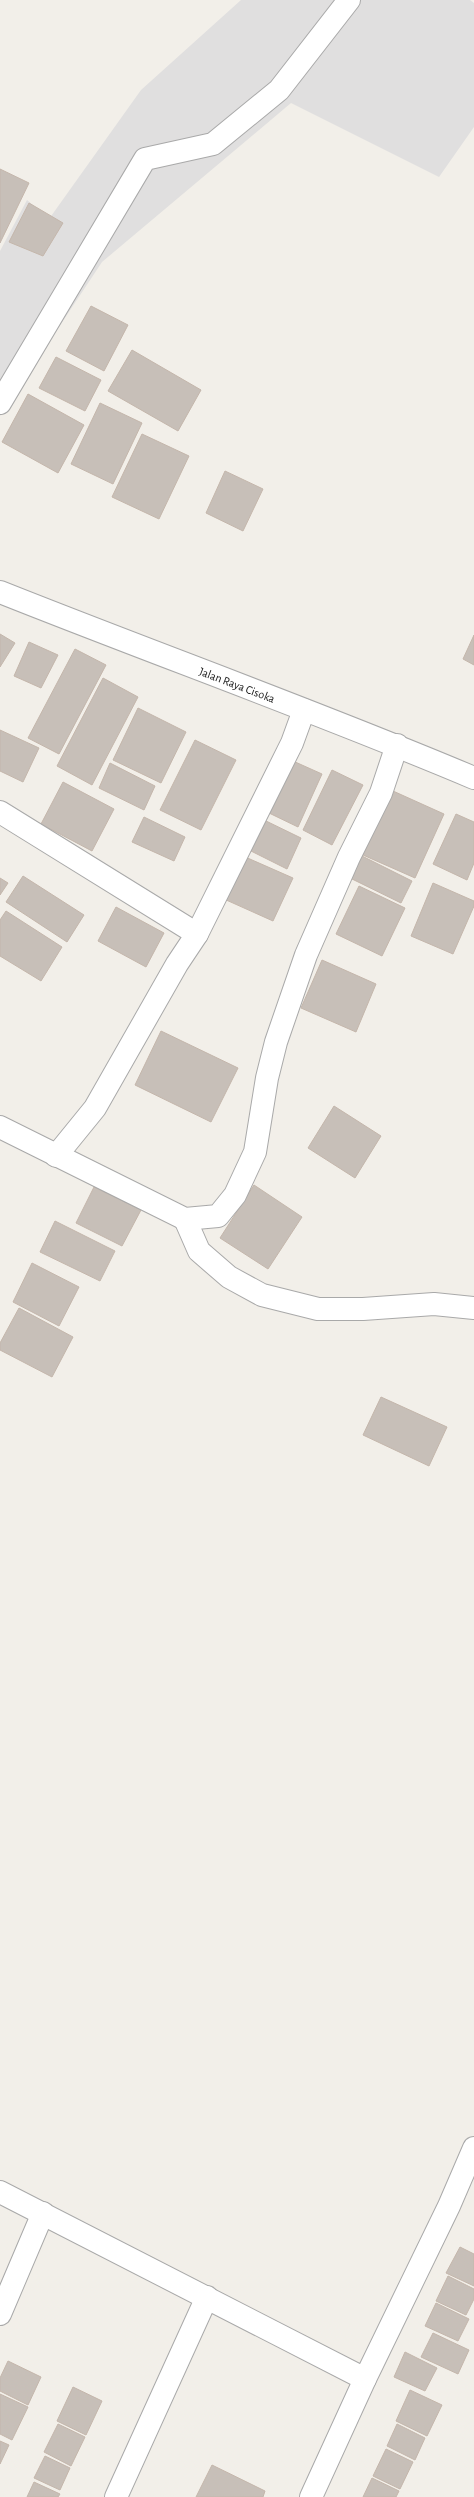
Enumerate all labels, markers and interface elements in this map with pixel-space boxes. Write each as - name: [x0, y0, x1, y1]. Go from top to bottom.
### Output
- street label: Jalan Raya Cisoka: [197, 665, 277, 706]

